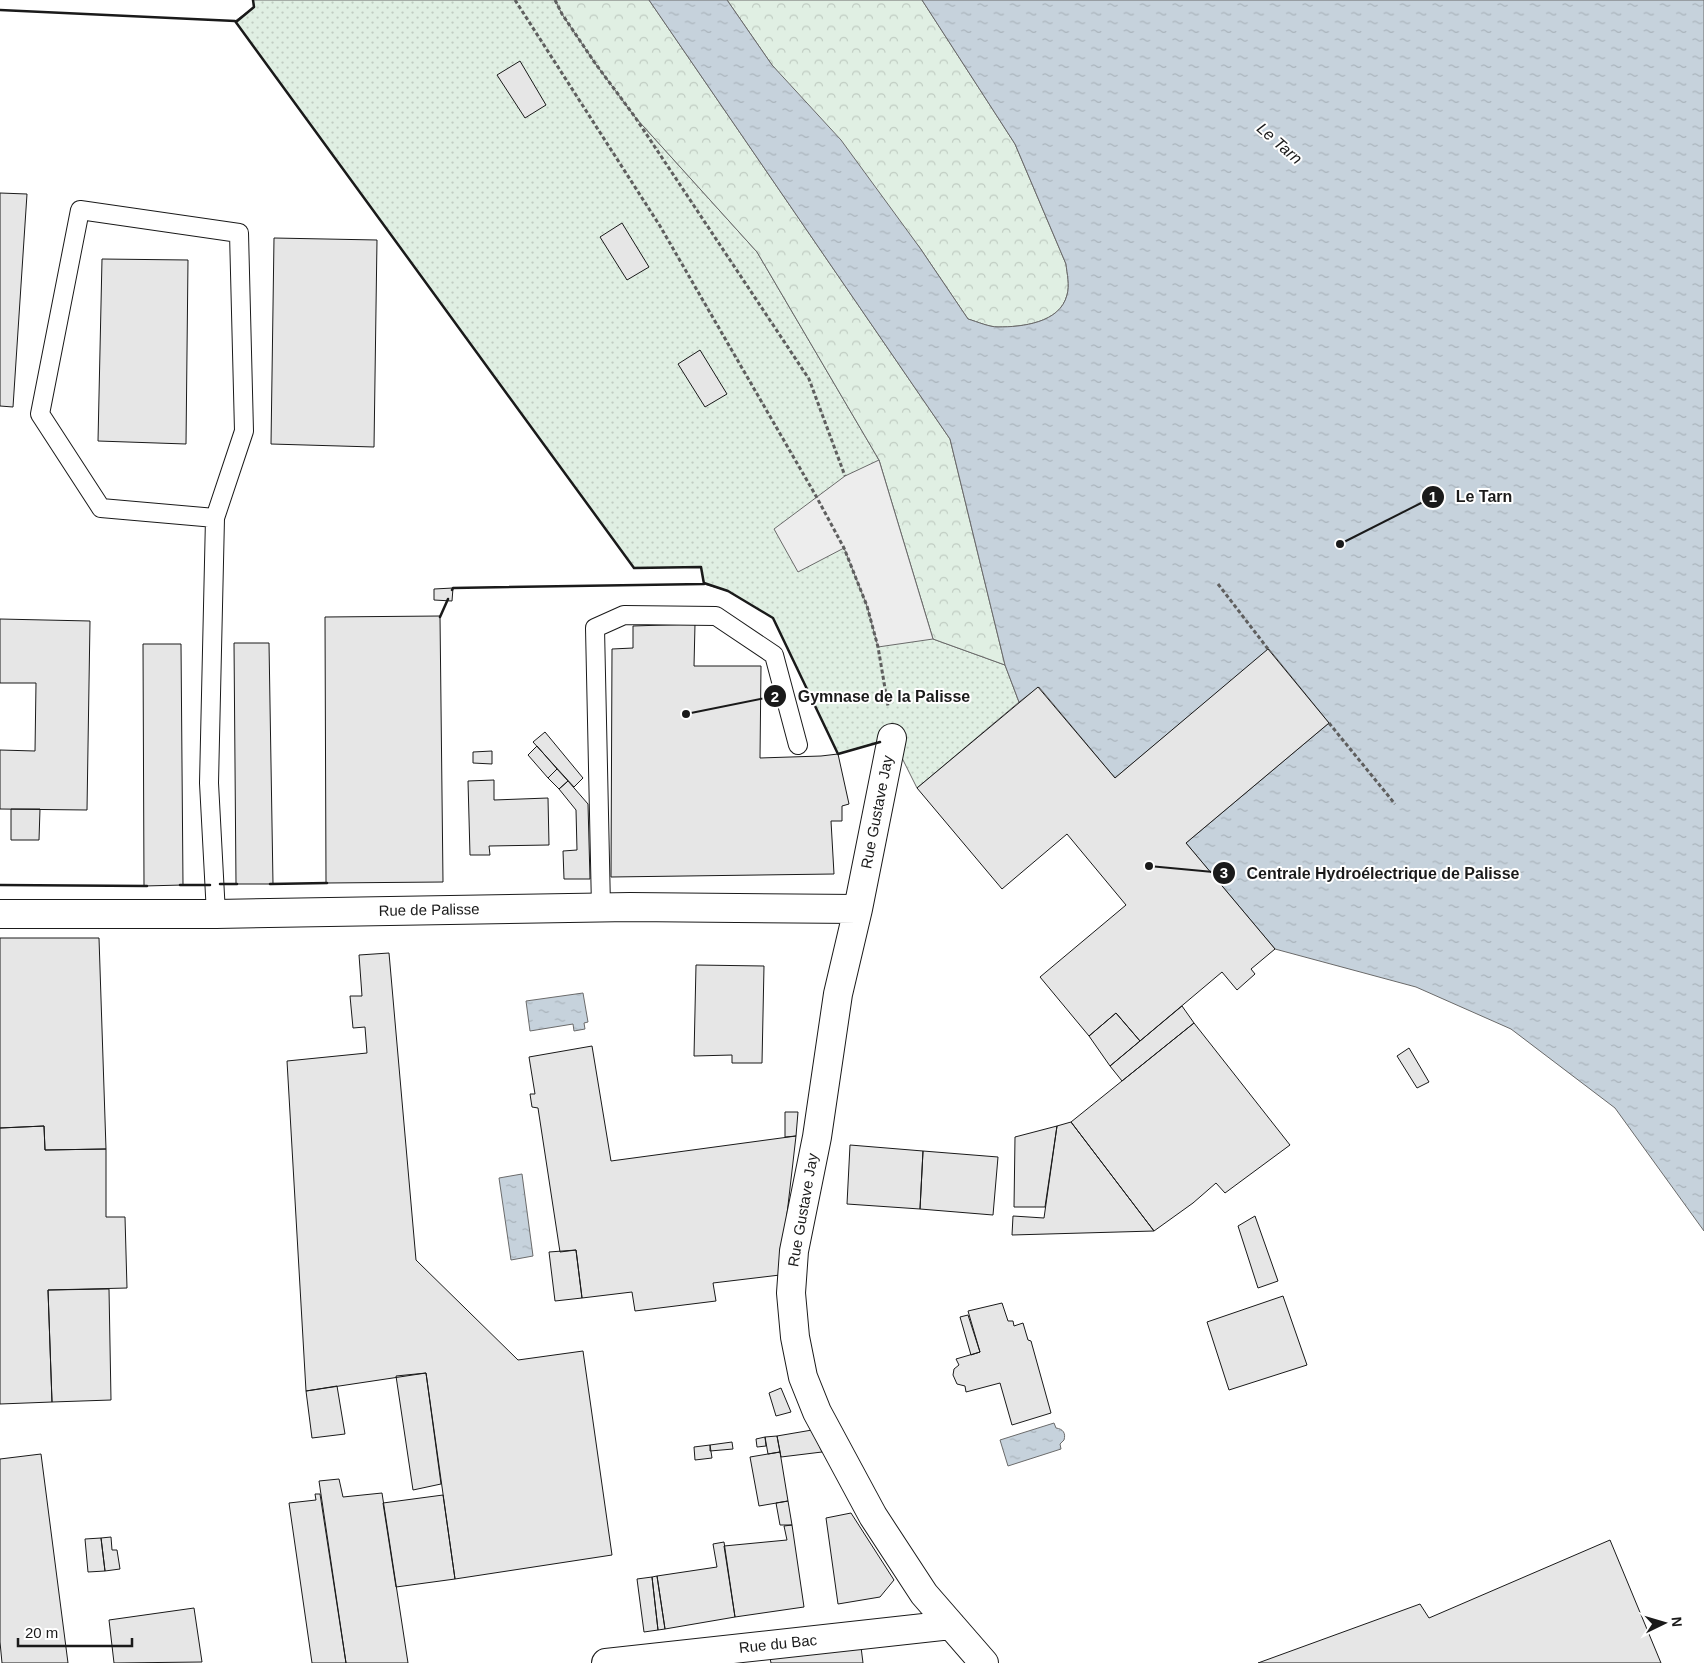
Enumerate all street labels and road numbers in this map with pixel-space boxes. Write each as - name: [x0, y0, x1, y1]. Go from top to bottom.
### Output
- street label: Rue Gustave Jay: [857, 753, 896, 870]
- street label: Rue de Palisse: [378, 900, 480, 919]
- street label: Rue Gustave Jay: [784, 1151, 821, 1268]
- street label: Rue du Bac: [738, 1631, 818, 1656]

